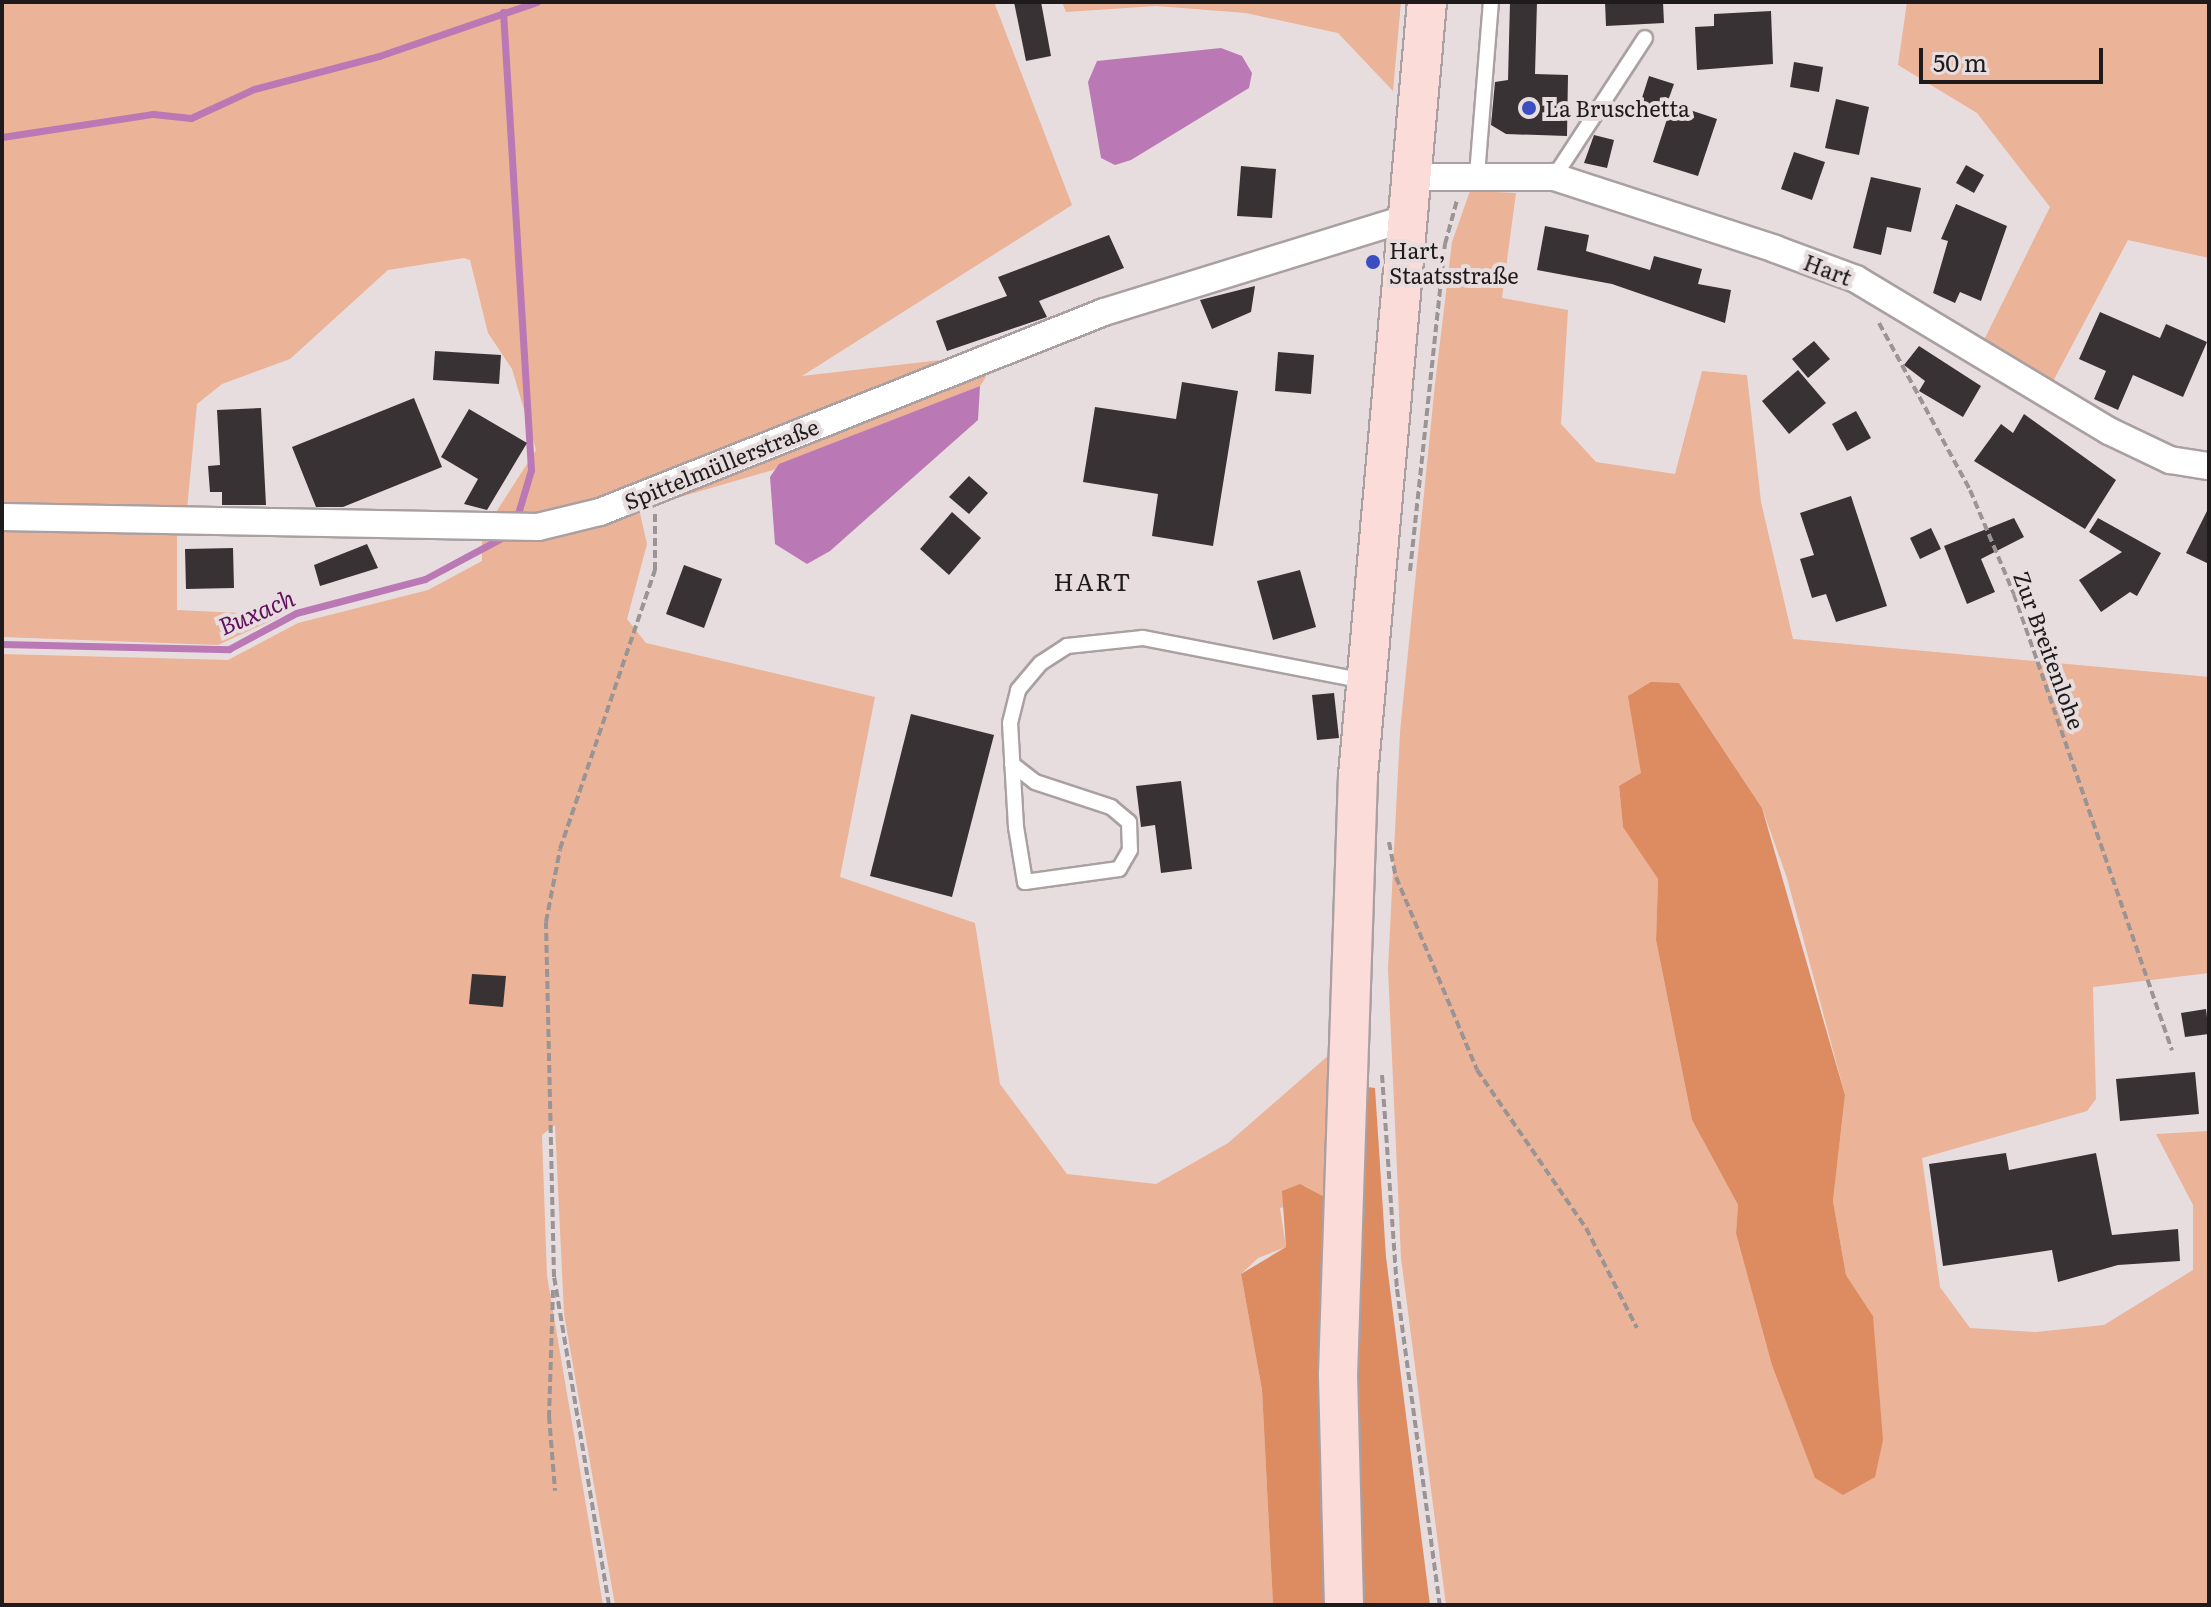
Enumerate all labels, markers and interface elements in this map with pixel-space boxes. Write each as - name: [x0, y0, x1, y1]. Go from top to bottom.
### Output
- scale bar: [1923, 32, 2107, 82]
- text: 50 m: [1933, 44, 1987, 79]
- place label: La Bruschetta: [1545, 95, 1690, 121]
- marker: La Bruschetta: [1520, 99, 1538, 117]
- place label: Hart, Staatsstraße: [1389, 236, 1519, 288]
- street label: Hart: [1800, 248, 1856, 290]
- marker: Hart, Staatsstraße: [1364, 253, 1382, 271]
- street label: Spittelmüllerstraße: [620, 412, 822, 514]
- district label: HART: [1054, 567, 1132, 595]
- street label: Zur Breitenlohe: [2009, 568, 2091, 732]
- water label: Buxach: [214, 582, 298, 640]

